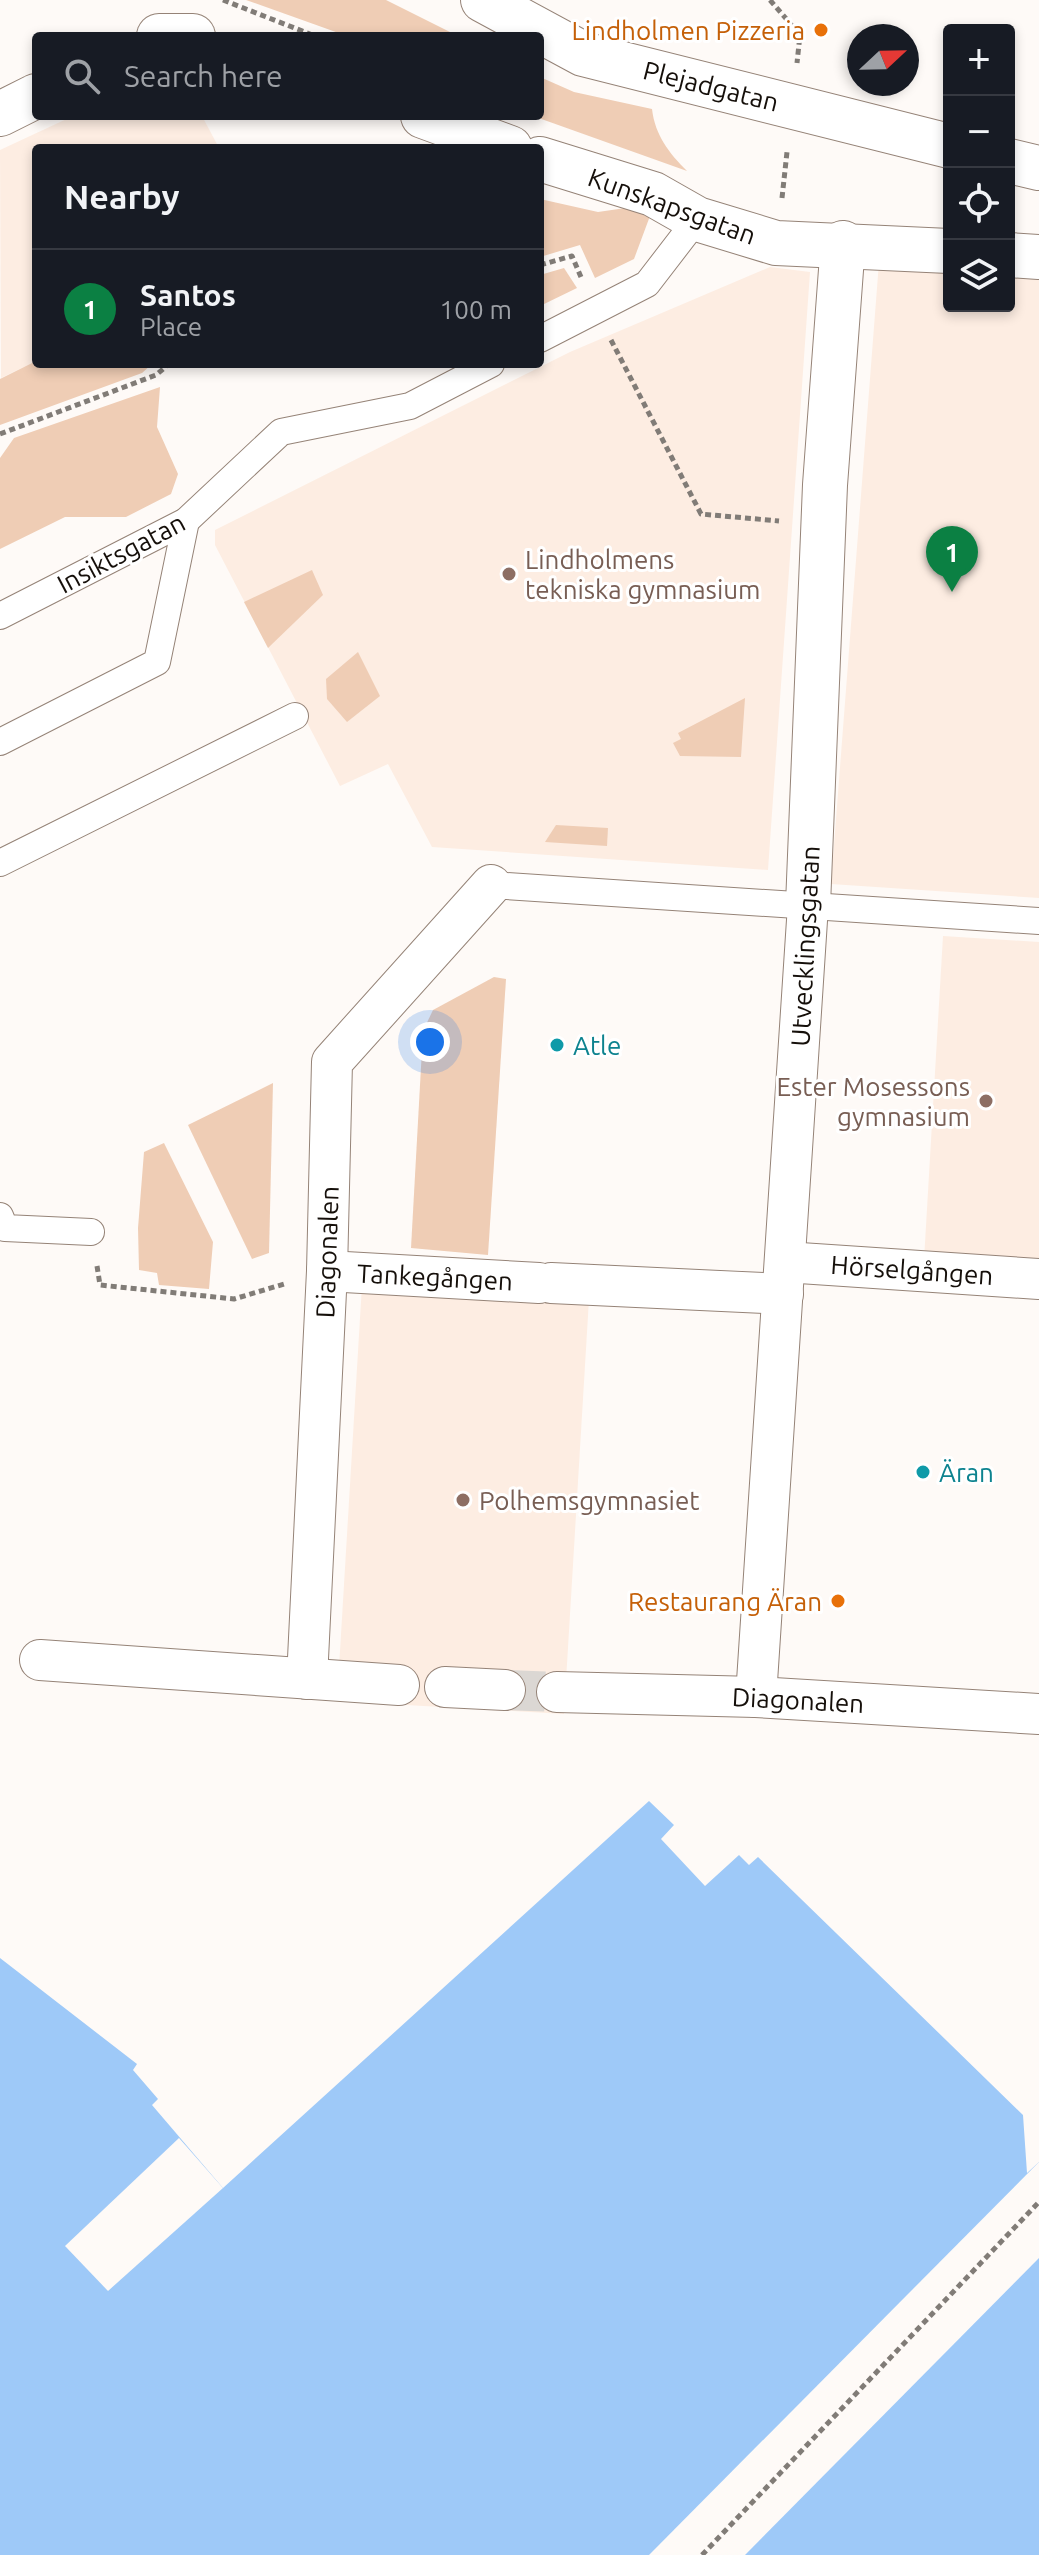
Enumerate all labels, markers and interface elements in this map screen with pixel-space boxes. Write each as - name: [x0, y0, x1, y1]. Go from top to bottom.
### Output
- place label: Lindholmen Pizzeria: [571, 16, 805, 45]
- marker: Lindholmen Pizzeria: [812, 21, 830, 39]
- north arrow: [847, 24, 919, 96]
- map controls: [943, 24, 1015, 312]
- button: +: [943, 24, 1015, 96]
- search box: [32, 32, 544, 120]
- icon: search: [60, 54, 104, 98]
- street label: Plejadgatan: [640, 55, 782, 117]
- text: Search here: [124, 59, 283, 93]
- button: −: [943, 96, 1015, 168]
- street label: Kunskapsgatan: [584, 162, 760, 250]
- button: locate: [943, 168, 1015, 240]
- text: Nearby: [64, 177, 179, 215]
- button: layers: [943, 240, 1015, 312]
- text: Santos: [140, 278, 236, 312]
- text: 1: [83, 295, 97, 324]
- text: 100 m: [440, 295, 512, 324]
- text: Place: [140, 312, 202, 341]
- street label: Insiktsgatan: [52, 507, 190, 599]
- pin: 1: [926, 526, 978, 592]
- place label: Lindholmens tekniska gymnasium: [525, 545, 760, 604]
- marker: Lindholmens tekniska gymnasium: [500, 565, 518, 583]
- street label: Utvecklingsgatan: [785, 845, 825, 1047]
- your location: [410, 1022, 450, 1062]
- place label: Atle: [573, 1031, 621, 1060]
- marker: Atle: [548, 1036, 566, 1054]
- place label: Ester Mosessons gymnasium: [776, 1072, 970, 1131]
- marker: Ester Mosessons gymnasium: [977, 1092, 995, 1110]
- street label: Diagonalen: [310, 1185, 344, 1319]
- street label: Hörselgången: [830, 1250, 994, 1290]
- street label: Tankegången: [356, 1258, 514, 1296]
- place label: Äran: [939, 1458, 994, 1487]
- marker: Äran: [914, 1463, 932, 1481]
- place label: Polhemsgymnasiet: [479, 1486, 699, 1515]
- marker: Polhemsgymnasiet: [454, 1491, 472, 1509]
- place label: Restaurang Äran: [628, 1587, 822, 1616]
- marker: Restaurang Äran: [829, 1592, 847, 1610]
- street label: Diagonalen: [731, 1682, 865, 1718]

